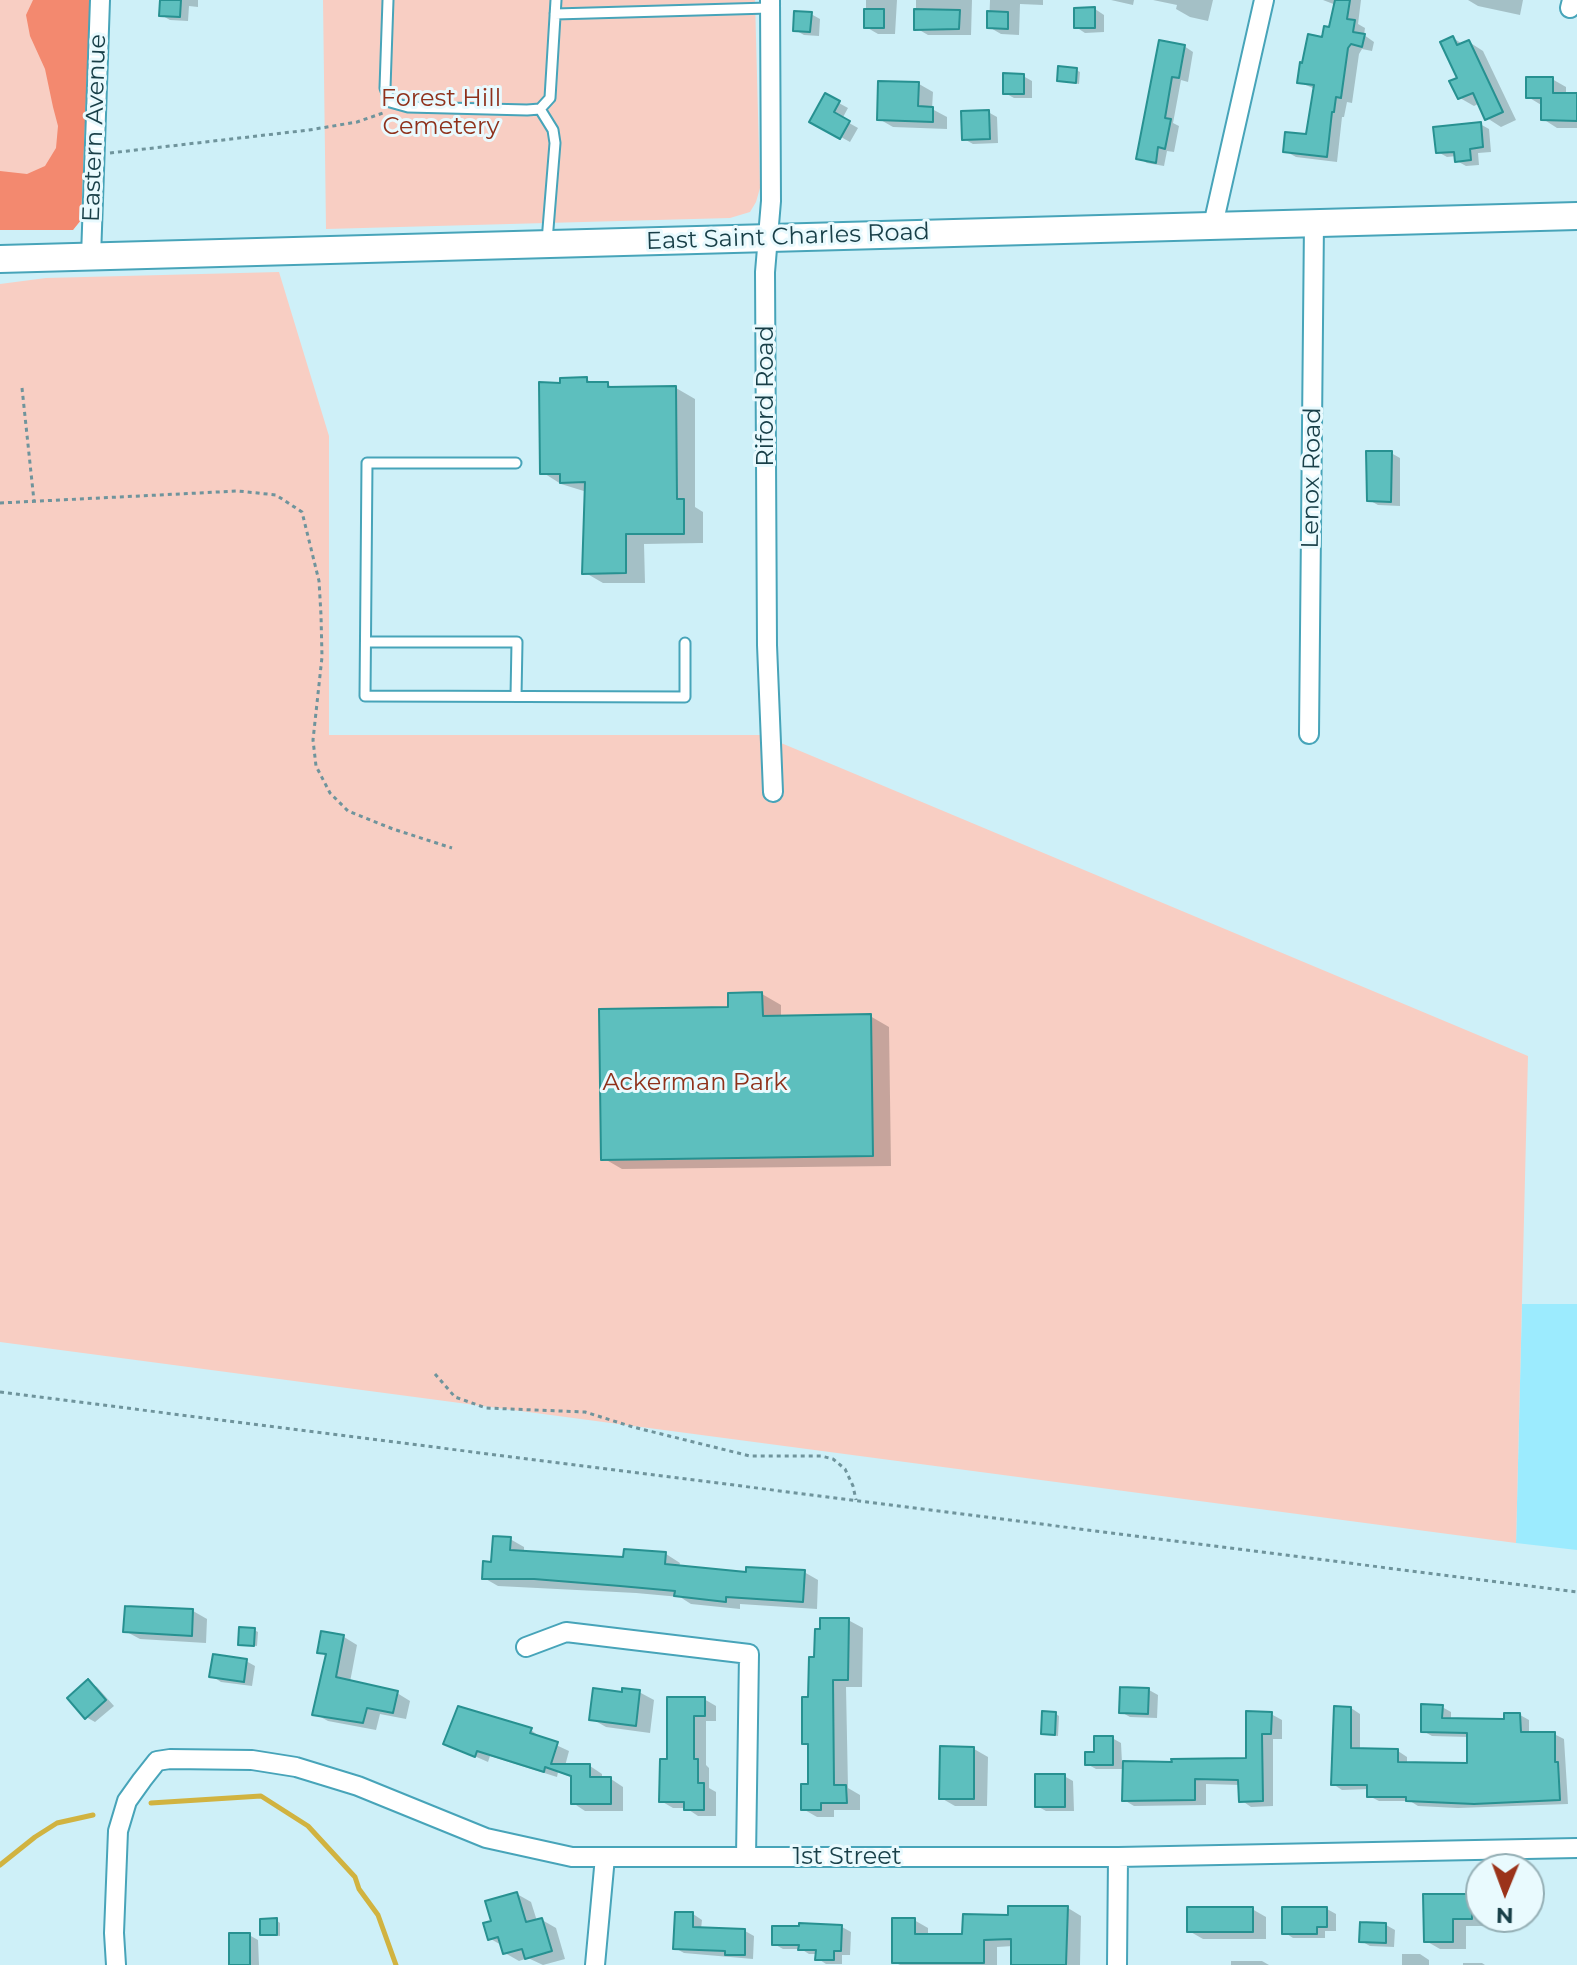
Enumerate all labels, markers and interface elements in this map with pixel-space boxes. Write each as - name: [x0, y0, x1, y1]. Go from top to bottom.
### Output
- street label: Eastern Avenue: [77, 34, 113, 222]
- park label: Forest Hill Cemetery: [381, 85, 501, 141]
- street label: East Saint Charles Road: [646, 218, 930, 256]
- street label: Riford Road: [752, 325, 780, 467]
- street label: Lenox Road: [1296, 407, 1328, 549]
- park label: Ackerman Park: [602, 1069, 788, 1097]
- street label: 1st Street: [793, 1843, 901, 1871]
- north arrow: [1465, 1853, 1545, 1933]
- text: N: [1495, 1902, 1514, 1929]

